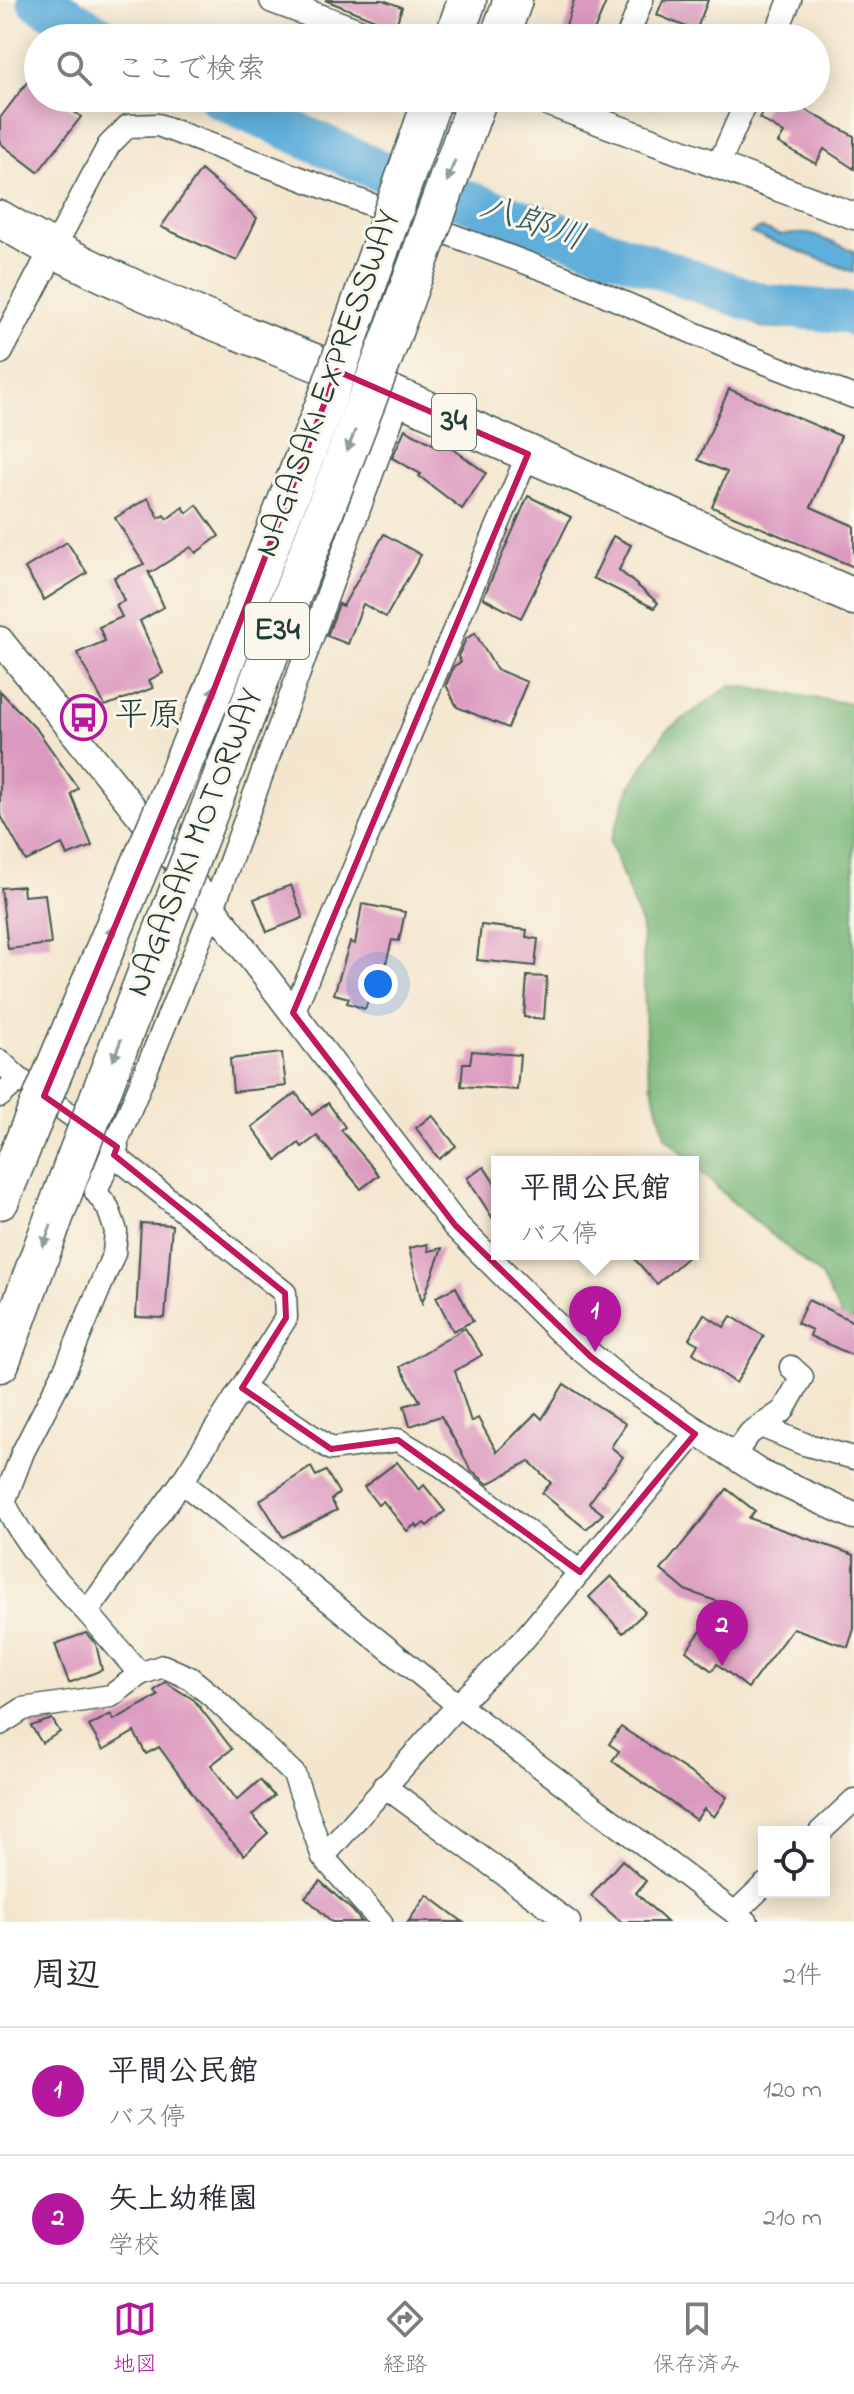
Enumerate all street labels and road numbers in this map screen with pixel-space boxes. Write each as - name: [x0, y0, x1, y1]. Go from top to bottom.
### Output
- street label: NAGASAKI EXPRESSWAY: [243, 203, 415, 564]
- road number: 34: [432, 394, 476, 450]
- road number: E34: [245, 603, 309, 659]
- street label: NAGASAKI MOTORWAY: [114, 681, 278, 1004]

